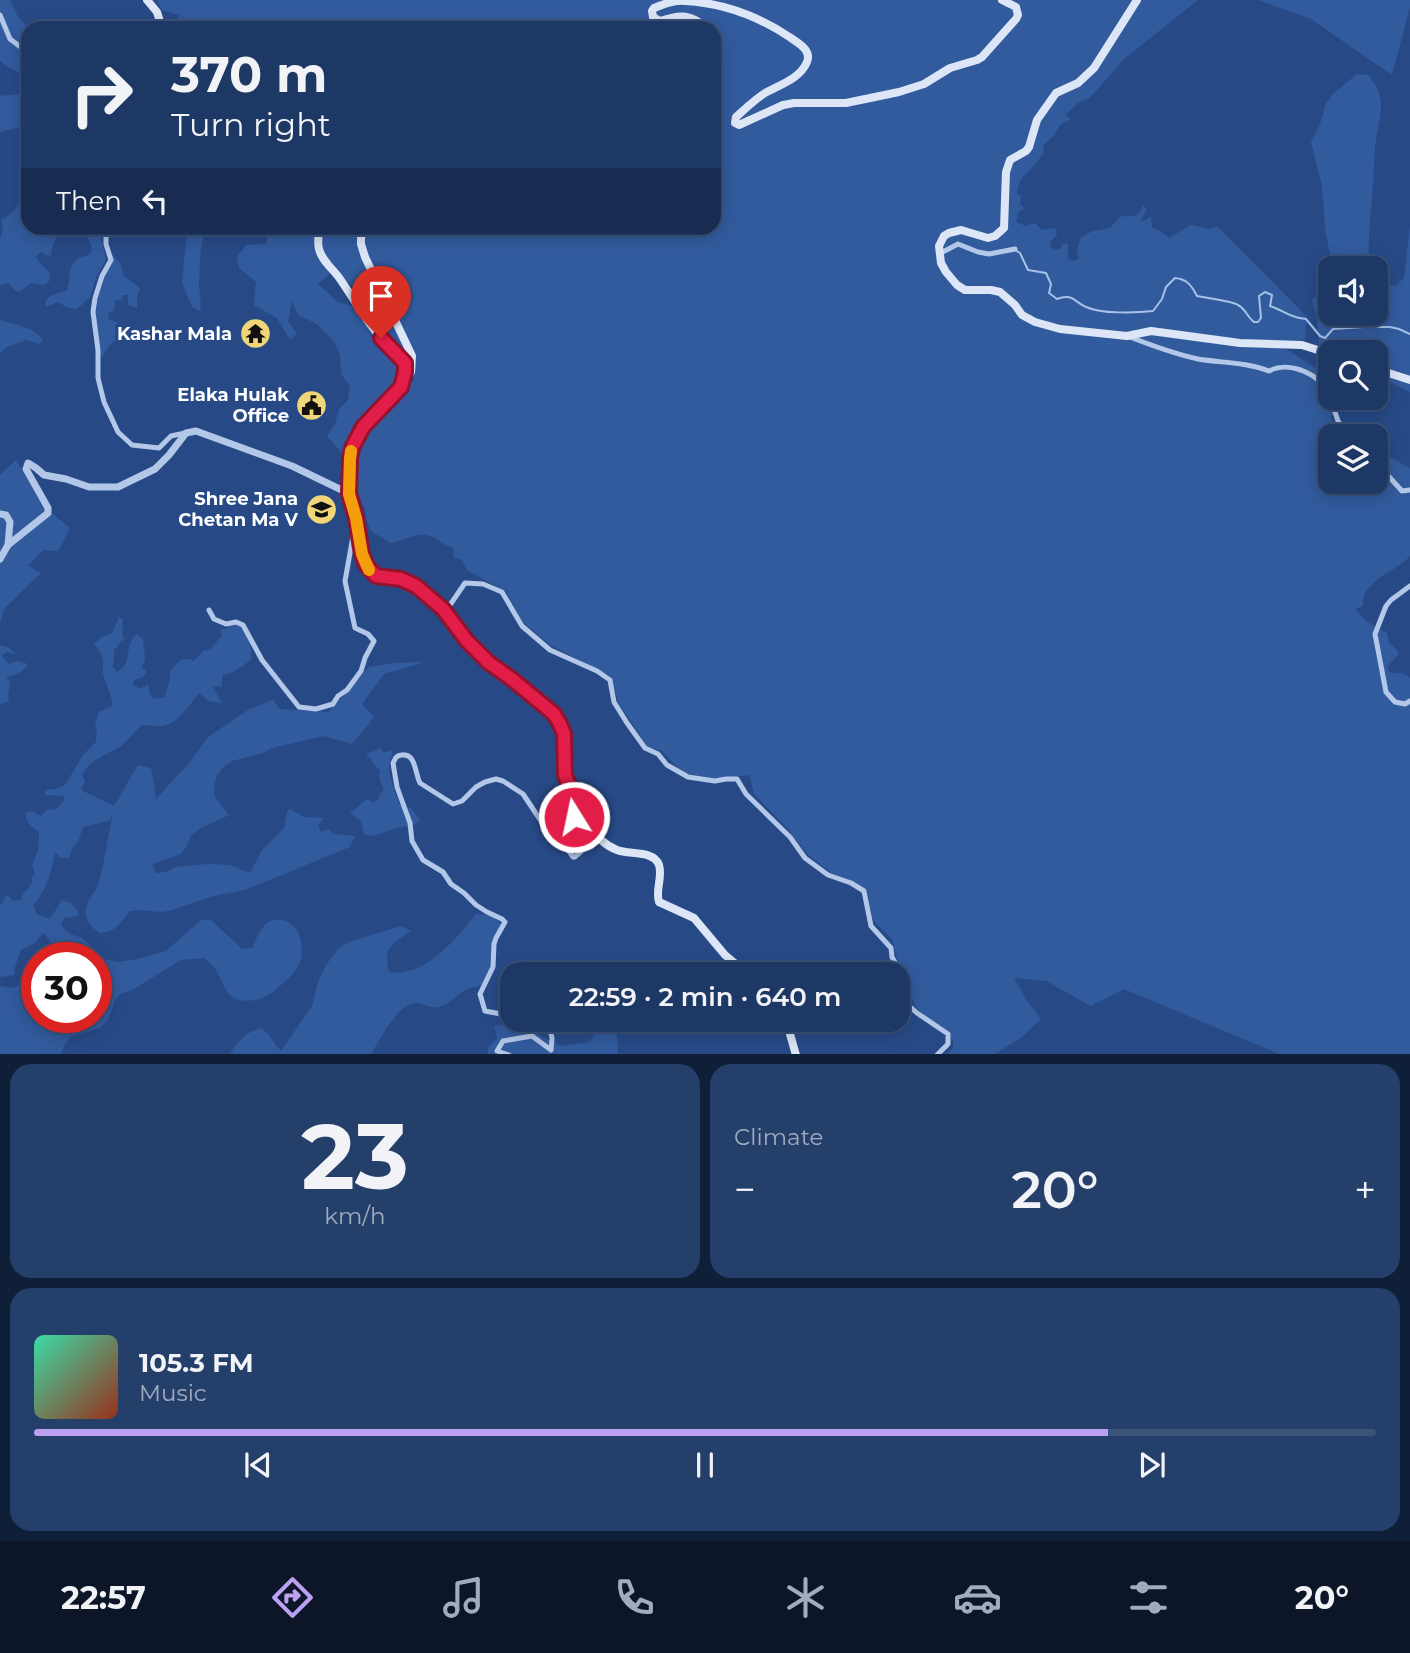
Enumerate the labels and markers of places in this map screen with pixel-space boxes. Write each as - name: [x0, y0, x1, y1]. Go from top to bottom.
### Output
- pin: [351, 266, 411, 338]
- temple icon: Kashar Mala: [238, 317, 272, 351]
- place label: Kashar Mala: [117, 323, 232, 345]
- place label: Elaka Hulak Office: [177, 384, 289, 427]
- public building icon: Elaka Hulak Office: [295, 388, 329, 422]
- place label: Shree Jana Chetan Ma V: [178, 488, 299, 531]
- school or university icon: Shree Jana Chetan Ma V: [304, 492, 338, 526]

